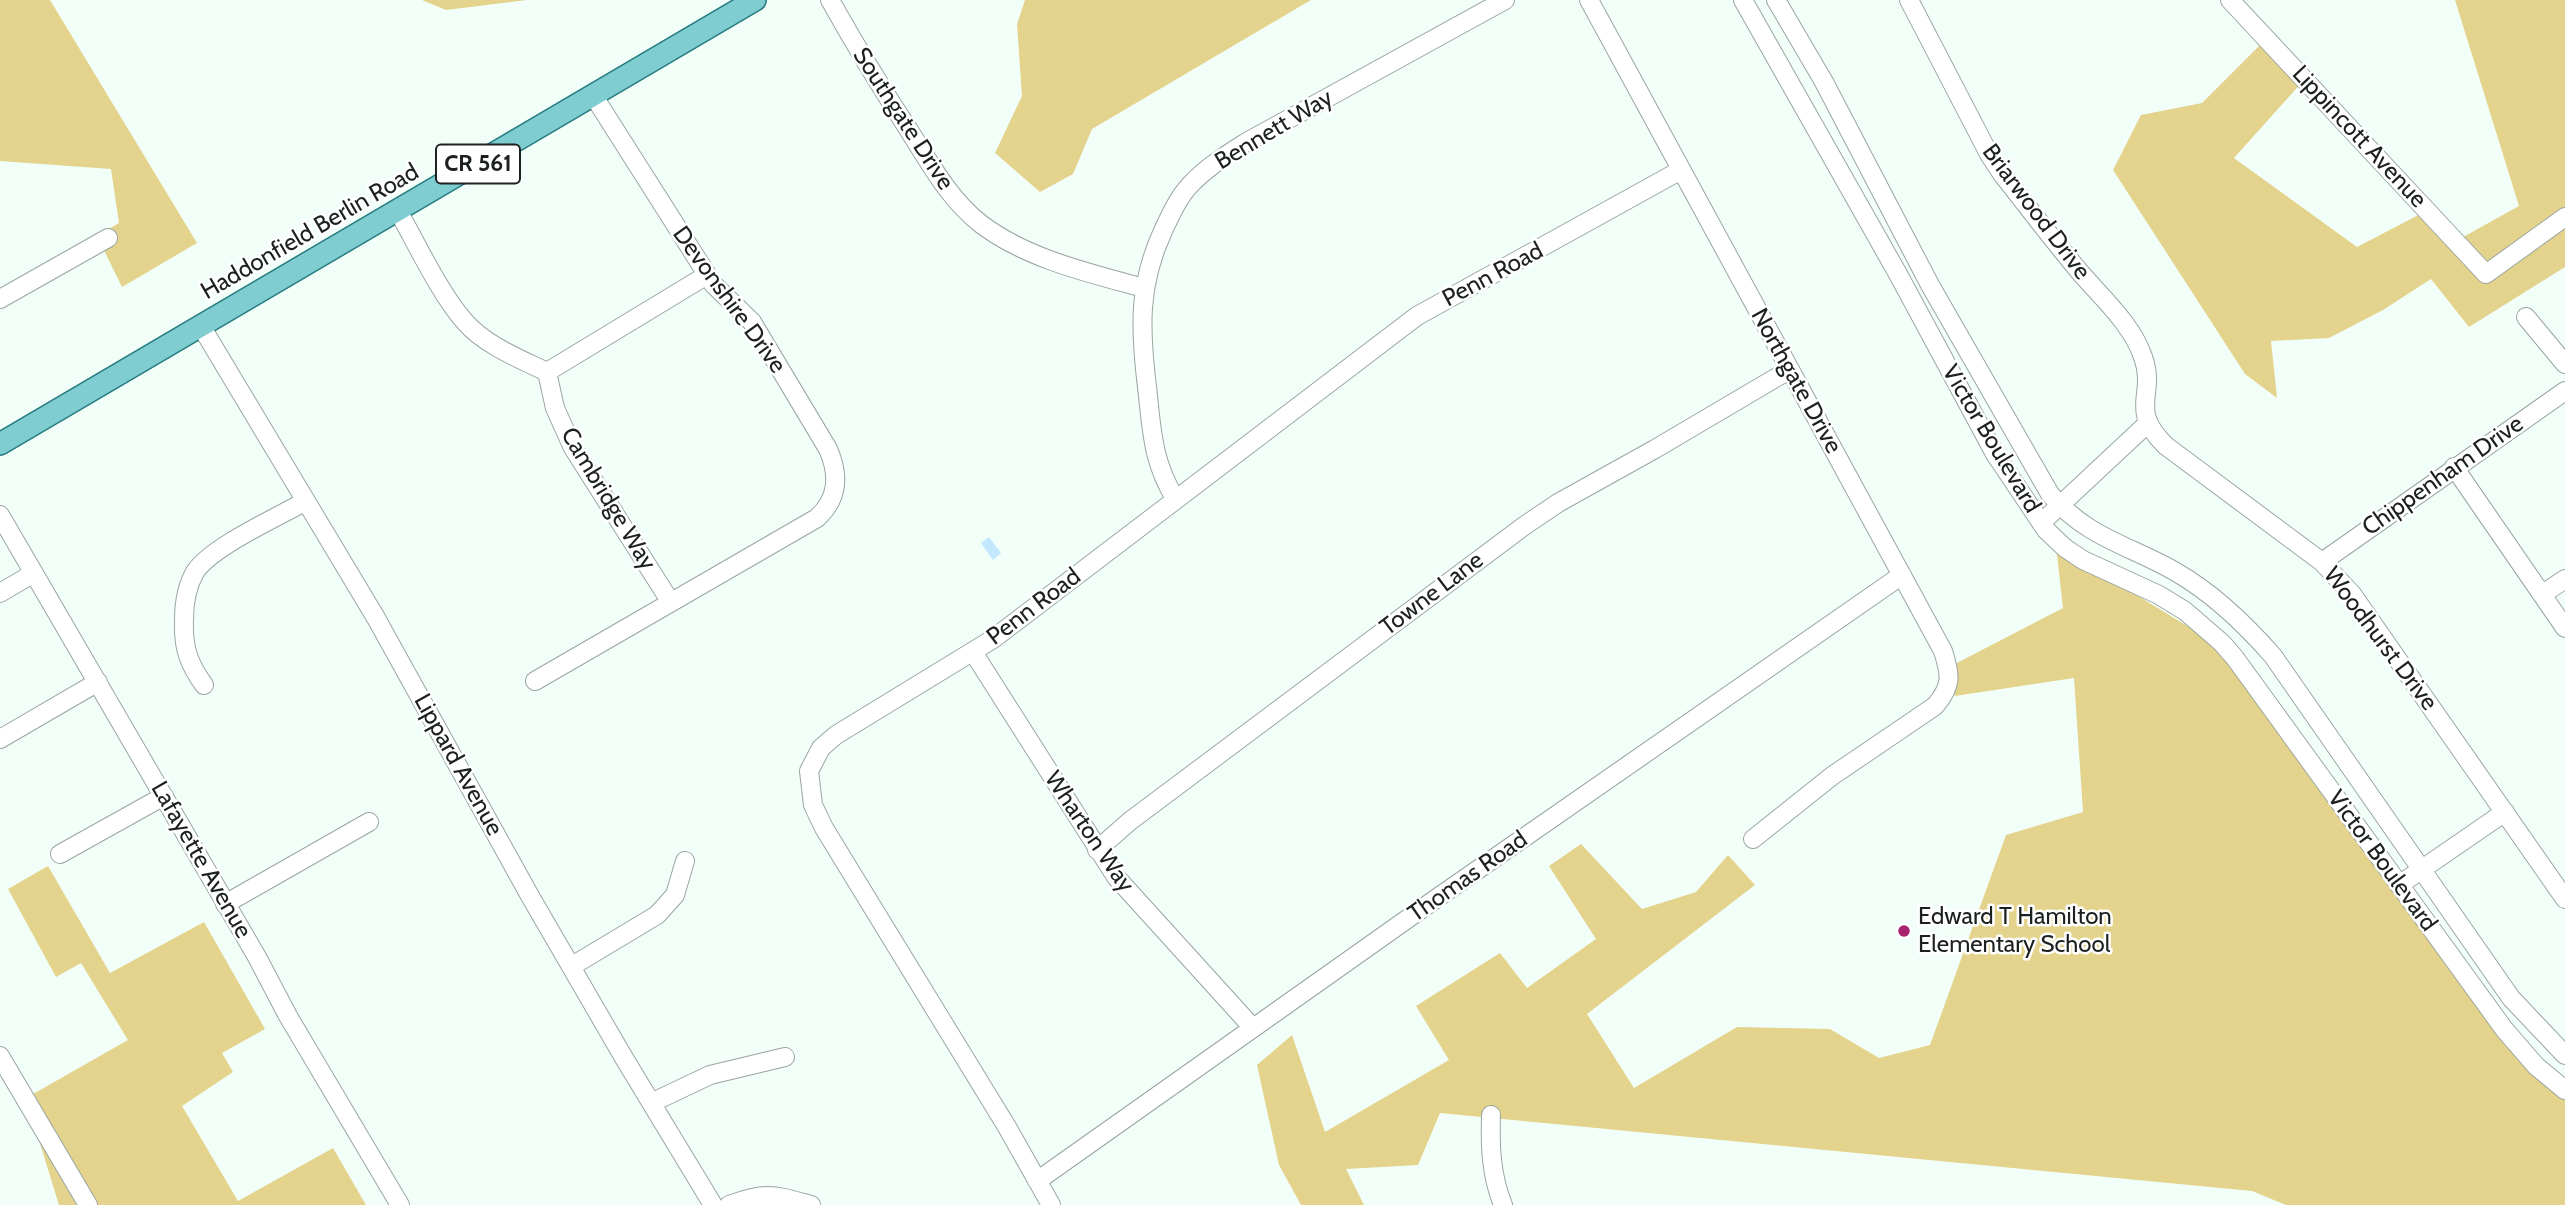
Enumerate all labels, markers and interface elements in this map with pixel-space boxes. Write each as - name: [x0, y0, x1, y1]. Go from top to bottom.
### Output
- street label: Southgate Drive: [846, 43, 960, 195]
- street label: Lippincott Avenue: [2286, 60, 2432, 214]
- street label: Bennett Way: [1210, 84, 1338, 176]
- street label: Briarwood Drive: [1976, 139, 2096, 285]
- road number: CR 561: [436, 144, 520, 183]
- street label: Haddonfield Berlin Road: [196, 158, 424, 306]
- street label: Devonshire Drive: [666, 221, 792, 379]
- street label: Penn Road: [1438, 236, 1548, 314]
- street label: Northgate Drive: [1744, 304, 1848, 458]
- street label: Victor Boulevard: [1936, 360, 2046, 518]
- street label: Chippenham Drive: [2357, 410, 2529, 542]
- street label: Cambridge Way: [554, 422, 662, 576]
- street label: Towne Lane: [1375, 546, 1489, 642]
- street label: Penn Road: [981, 562, 1087, 652]
- street label: Woodhurst Drive: [2317, 562, 2443, 716]
- street label: Lippard Avenue: [407, 689, 509, 841]
- street label: Wharton Way: [1038, 766, 1140, 898]
- street label: Lafayette Avenue: [144, 776, 258, 944]
- street label: Victor Boulevard: [2321, 785, 2443, 937]
- street label: Thomas Road: [1403, 825, 1533, 929]
- place label: Edward T Hamilton Elementary School: [1918, 903, 2112, 959]
- marker: Edward T Hamilton Elementary School: [1896, 923, 1912, 939]

